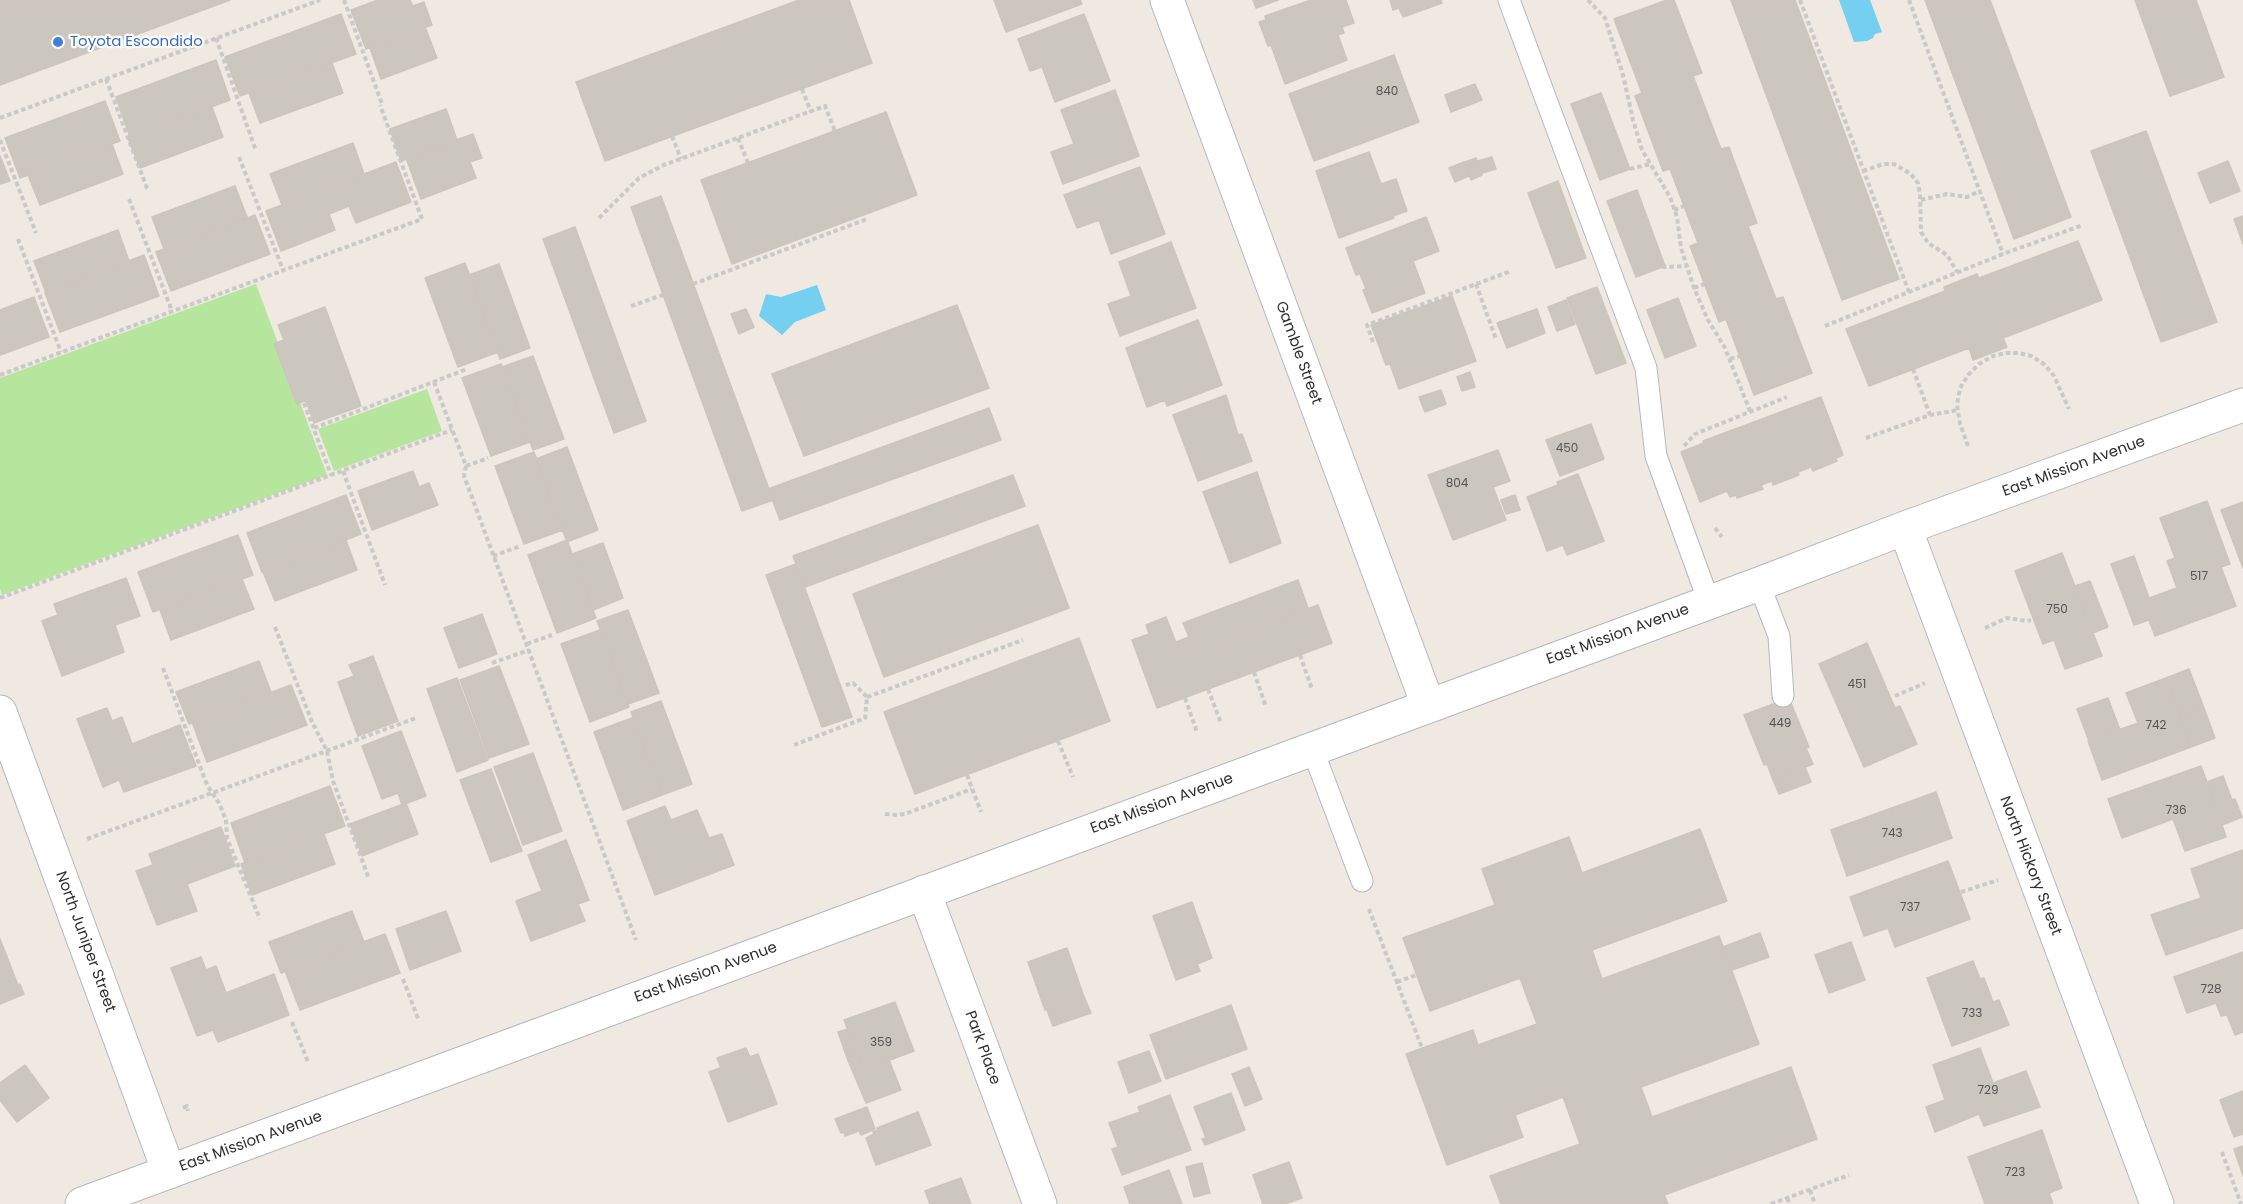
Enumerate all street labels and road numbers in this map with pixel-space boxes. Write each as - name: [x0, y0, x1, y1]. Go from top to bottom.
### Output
- street label: Gamble Street: [1271, 299, 1325, 407]
- street label: East Mission Avenue: [2000, 433, 2148, 501]
- street label: East Mission Avenue: [1544, 601, 1692, 669]
- street label: East Mission Avenue: [1088, 770, 1236, 838]
- street label: North Hickory Street: [1995, 794, 2065, 938]
- street label: North Juniper Street: [51, 869, 119, 1015]
- street label: East Mission Avenue: [632, 939, 780, 1007]
- street label: Park Place: [960, 1009, 1004, 1087]
- street label: East Mission Avenue: [177, 1108, 325, 1176]

